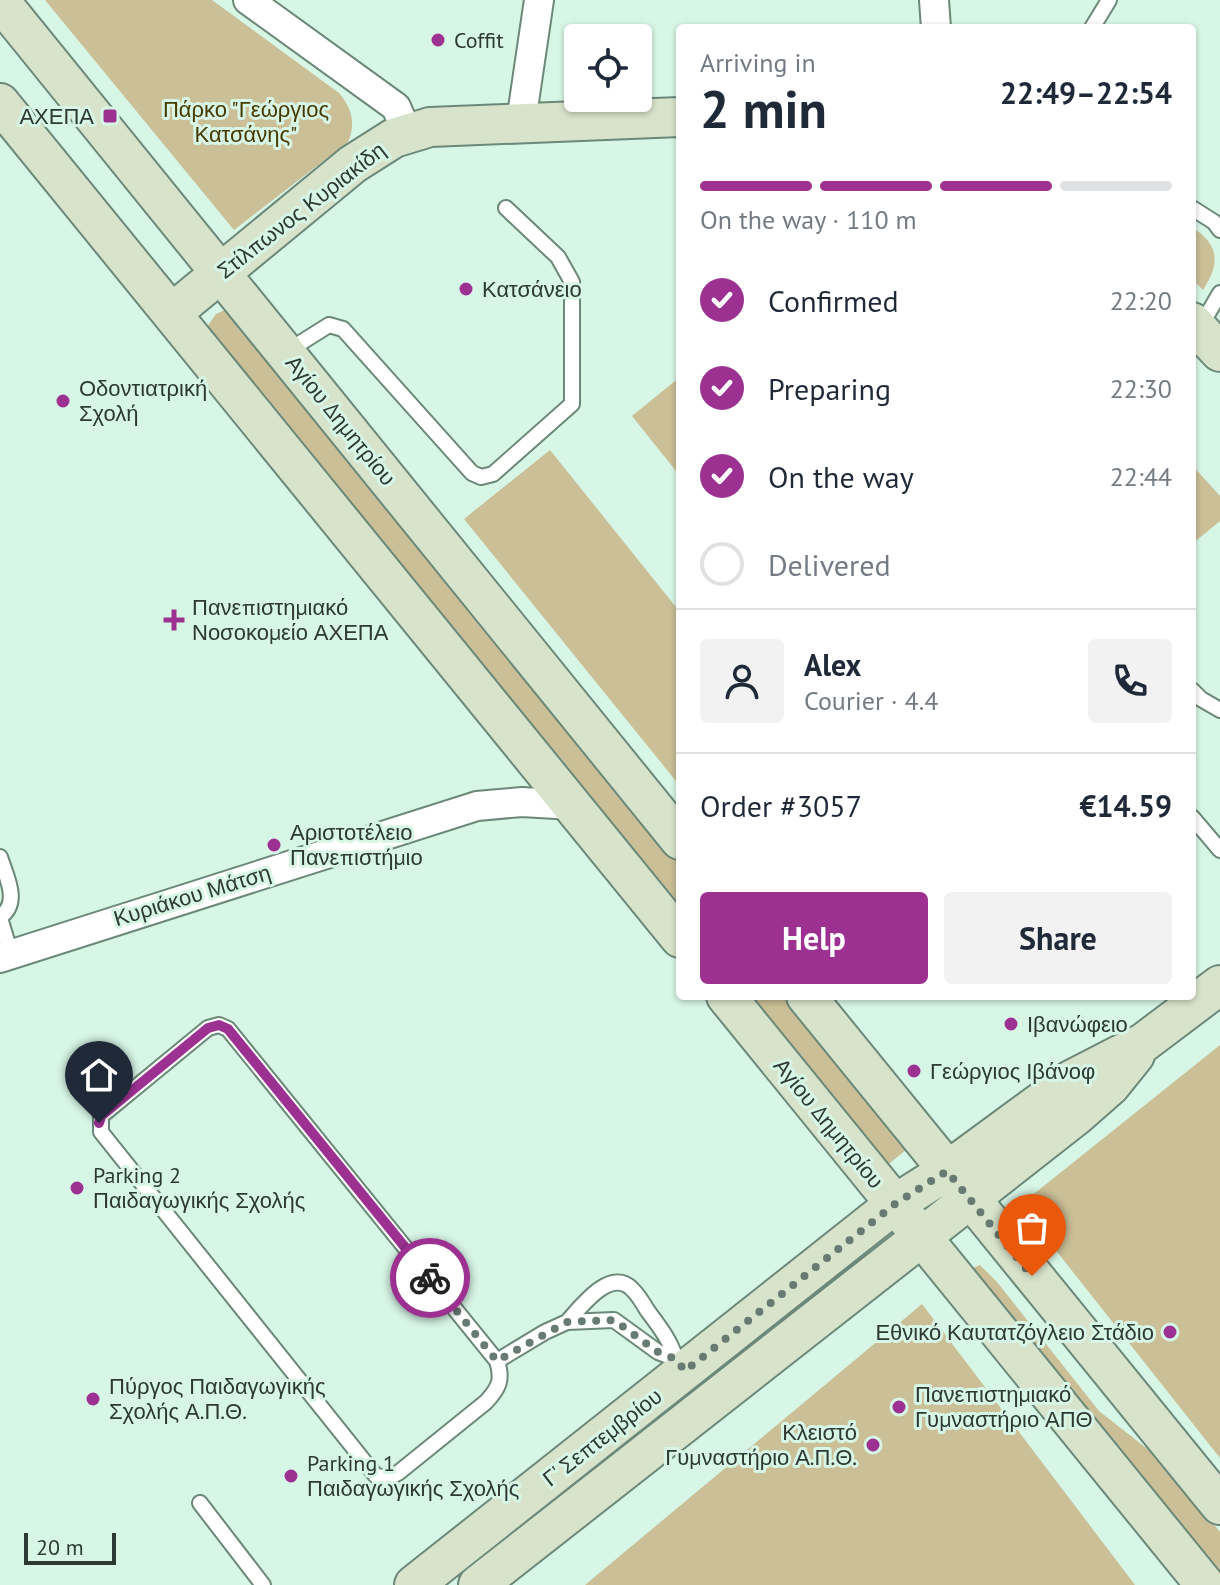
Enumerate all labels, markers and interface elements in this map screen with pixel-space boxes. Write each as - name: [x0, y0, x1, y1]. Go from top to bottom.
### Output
- map controls: [564, 24, 652, 112]
- button: locate: [564, 24, 652, 112]
- place label: Coffit: [454, 26, 504, 54]
- marker: Coffit: [429, 31, 447, 49]
- text: Arriving in: [700, 46, 816, 79]
- text: 22:49–22:54: [1000, 73, 1172, 112]
- text: 2 min: [700, 75, 827, 142]
- park label: Πάρκο "Γεώργιος Κατσάνης": [163, 95, 329, 148]
- place label: ΑΧΕΠΑ: [19, 102, 94, 130]
- marker: ΑΧΕΠΑ: [101, 107, 119, 125]
- street label: Στίλπωνος Κυριακίδη: [211, 136, 391, 284]
- text: On the way · 110 m: [700, 203, 917, 236]
- place label: Κατσάνειο: [482, 275, 582, 303]
- icon: check: [700, 278, 744, 322]
- marker: Κατσάνειο: [457, 280, 475, 298]
- text: Confirmed: [768, 281, 899, 320]
- text: 22:20: [1110, 284, 1172, 317]
- street label: Αγίου Δημητρίου: [280, 349, 402, 491]
- icon: check: [700, 366, 744, 410]
- text: Preparing: [768, 369, 891, 408]
- text: 22:30: [1110, 372, 1172, 405]
- place label: Οδοντιατρική Σχολή: [79, 374, 207, 427]
- marker: Οδοντιατρική Σχολή: [54, 392, 72, 410]
- icon: check: [700, 454, 744, 498]
- text: On the way: [768, 457, 914, 496]
- text: 22:44: [1110, 460, 1172, 493]
- text: Delivered: [768, 545, 891, 584]
- place label: Πανεπιστημιακό Νοσοκομείο ΑΧΕΠΑ: [192, 593, 389, 646]
- marker: Πανεπιστημιακό Νοσοκομείο ΑΧΕΠΑ: [163, 609, 185, 631]
- button: person: [700, 639, 784, 723]
- button: phone: [1088, 639, 1172, 723]
- text: Alex: [804, 645, 861, 684]
- text: Courier · 4.4: [804, 684, 938, 717]
- text: Order #3057: [700, 786, 862, 825]
- text: €14.59: [1080, 786, 1172, 825]
- place label: Αριστοτέλειο Πανεπιστήμιο: [290, 818, 423, 871]
- marker: Αριστοτέλειο Πανεπιστήμιο: [265, 836, 283, 854]
- street label: Κυριάκου Μάτση: [110, 858, 274, 932]
- button: Help: [700, 892, 928, 984]
- button: Share: [944, 892, 1172, 984]
- place label: Ιβανώφειο: [1027, 1010, 1128, 1038]
- marker: Ιβανώφειο: [1002, 1015, 1020, 1033]
- pin: [65, 1041, 133, 1123]
- street label: Αγίου Δημητρίου: [768, 1052, 890, 1194]
- icon: home: [77, 1053, 121, 1097]
- place label: Γεώργιος Ιβάνοφ: [930, 1057, 1095, 1085]
- marker: Γεώργιος Ιβάνοφ: [905, 1062, 923, 1080]
- place label: Parking 2 Παιδαγωγικής Σχολής: [93, 1161, 305, 1214]
- marker: Parking 2 Παιδαγωγικής Σχολής: [68, 1179, 86, 1197]
- pin: [998, 1194, 1066, 1276]
- icon: bag: [1010, 1206, 1054, 1250]
- courier: [390, 1238, 470, 1318]
- icon: bike: [408, 1256, 452, 1300]
- place label: Εθνικό Καυτατζόγλειο Στάδιο: [875, 1318, 1154, 1346]
- marker: Εθνικό Καυτατζόγλειο Στάδιο: [1161, 1323, 1179, 1341]
- place label: Πύργος Παιδαγωγικής Σχολής Α.Π.Θ.: [109, 1372, 326, 1425]
- place label: Πανεπιστημιακό Γυμναστήριο ΑΠΘ: [915, 1380, 1093, 1433]
- street label: Γ' Σεπτεμβρίου: [537, 1382, 667, 1492]
- marker: Πύργος Παιδαγωγικής Σχολής Α.Π.Θ.: [84, 1390, 102, 1408]
- marker: Πανεπιστημιακό Γυμναστήριο ΑΠΘ: [890, 1398, 908, 1416]
- place label: Κλειστό Γυμναστήριο Α.Π.Θ.: [665, 1418, 857, 1471]
- marker: Κλειστό Γυμναστήριο Α.Π.Θ.: [864, 1436, 882, 1454]
- place label: Parking 1 Παιδαγωγικής Σχολής: [307, 1449, 519, 1502]
- marker: Parking 1 Παιδαγωγικής Σχολής: [282, 1467, 300, 1485]
- scale bar: [24, 1529, 116, 1565]
- text: 20 m: [36, 1533, 84, 1561]

